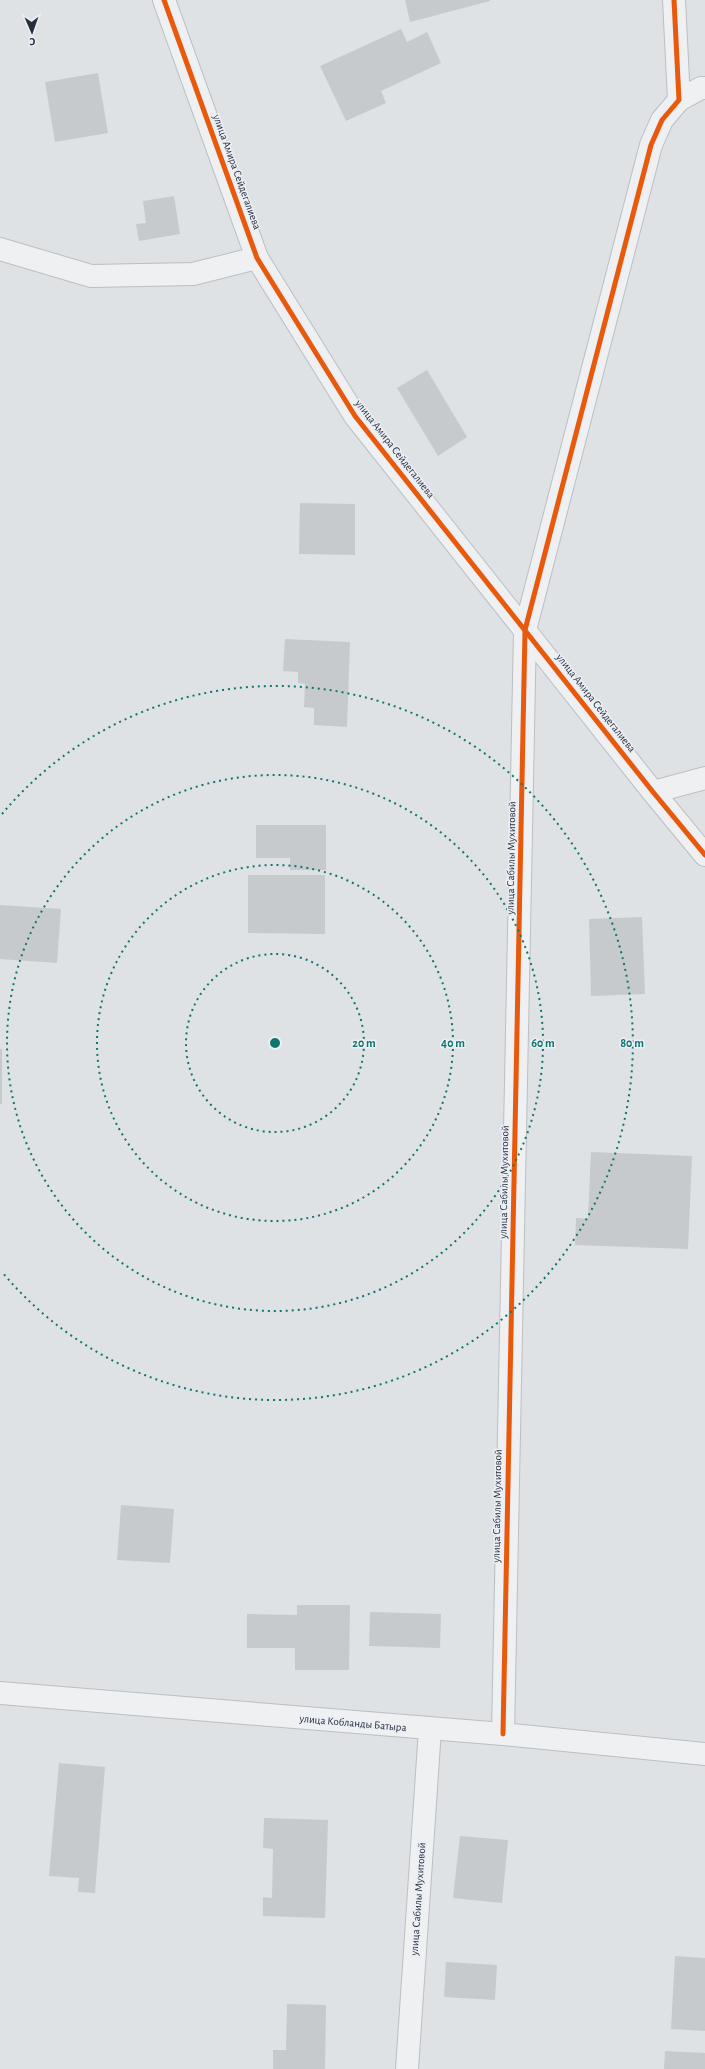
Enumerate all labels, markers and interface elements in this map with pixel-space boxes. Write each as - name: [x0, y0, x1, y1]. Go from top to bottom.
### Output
- north arrow: [12, 12, 52, 52]
- text: С: [29, 36, 36, 47]
- street label: улица Амира Сейдегалиева: [211, 112, 263, 231]
- street label: улица Амира Сейдегалиева: [353, 397, 437, 500]
- street label: улица Амира Сейдегалиева: [554, 651, 638, 754]
- street label: улица Сабилы Мухитовой: [504, 801, 517, 916]
- centre of rings: [268, 1036, 282, 1050]
- text: 20 m: [352, 1037, 376, 1049]
- text: 40 m: [441, 1037, 465, 1049]
- text: 60 m: [531, 1037, 555, 1049]
- text: 80 m: [620, 1037, 644, 1049]
- street label: улица Сабилы Мухитовой: [497, 1125, 510, 1240]
- street label: улица Сабилы Мухитовой: [490, 1449, 503, 1564]
- street label: улица Кобланды Батыра: [298, 1713, 407, 1733]
- street label: улица Сабилы Мухитовой: [408, 1842, 427, 1957]

